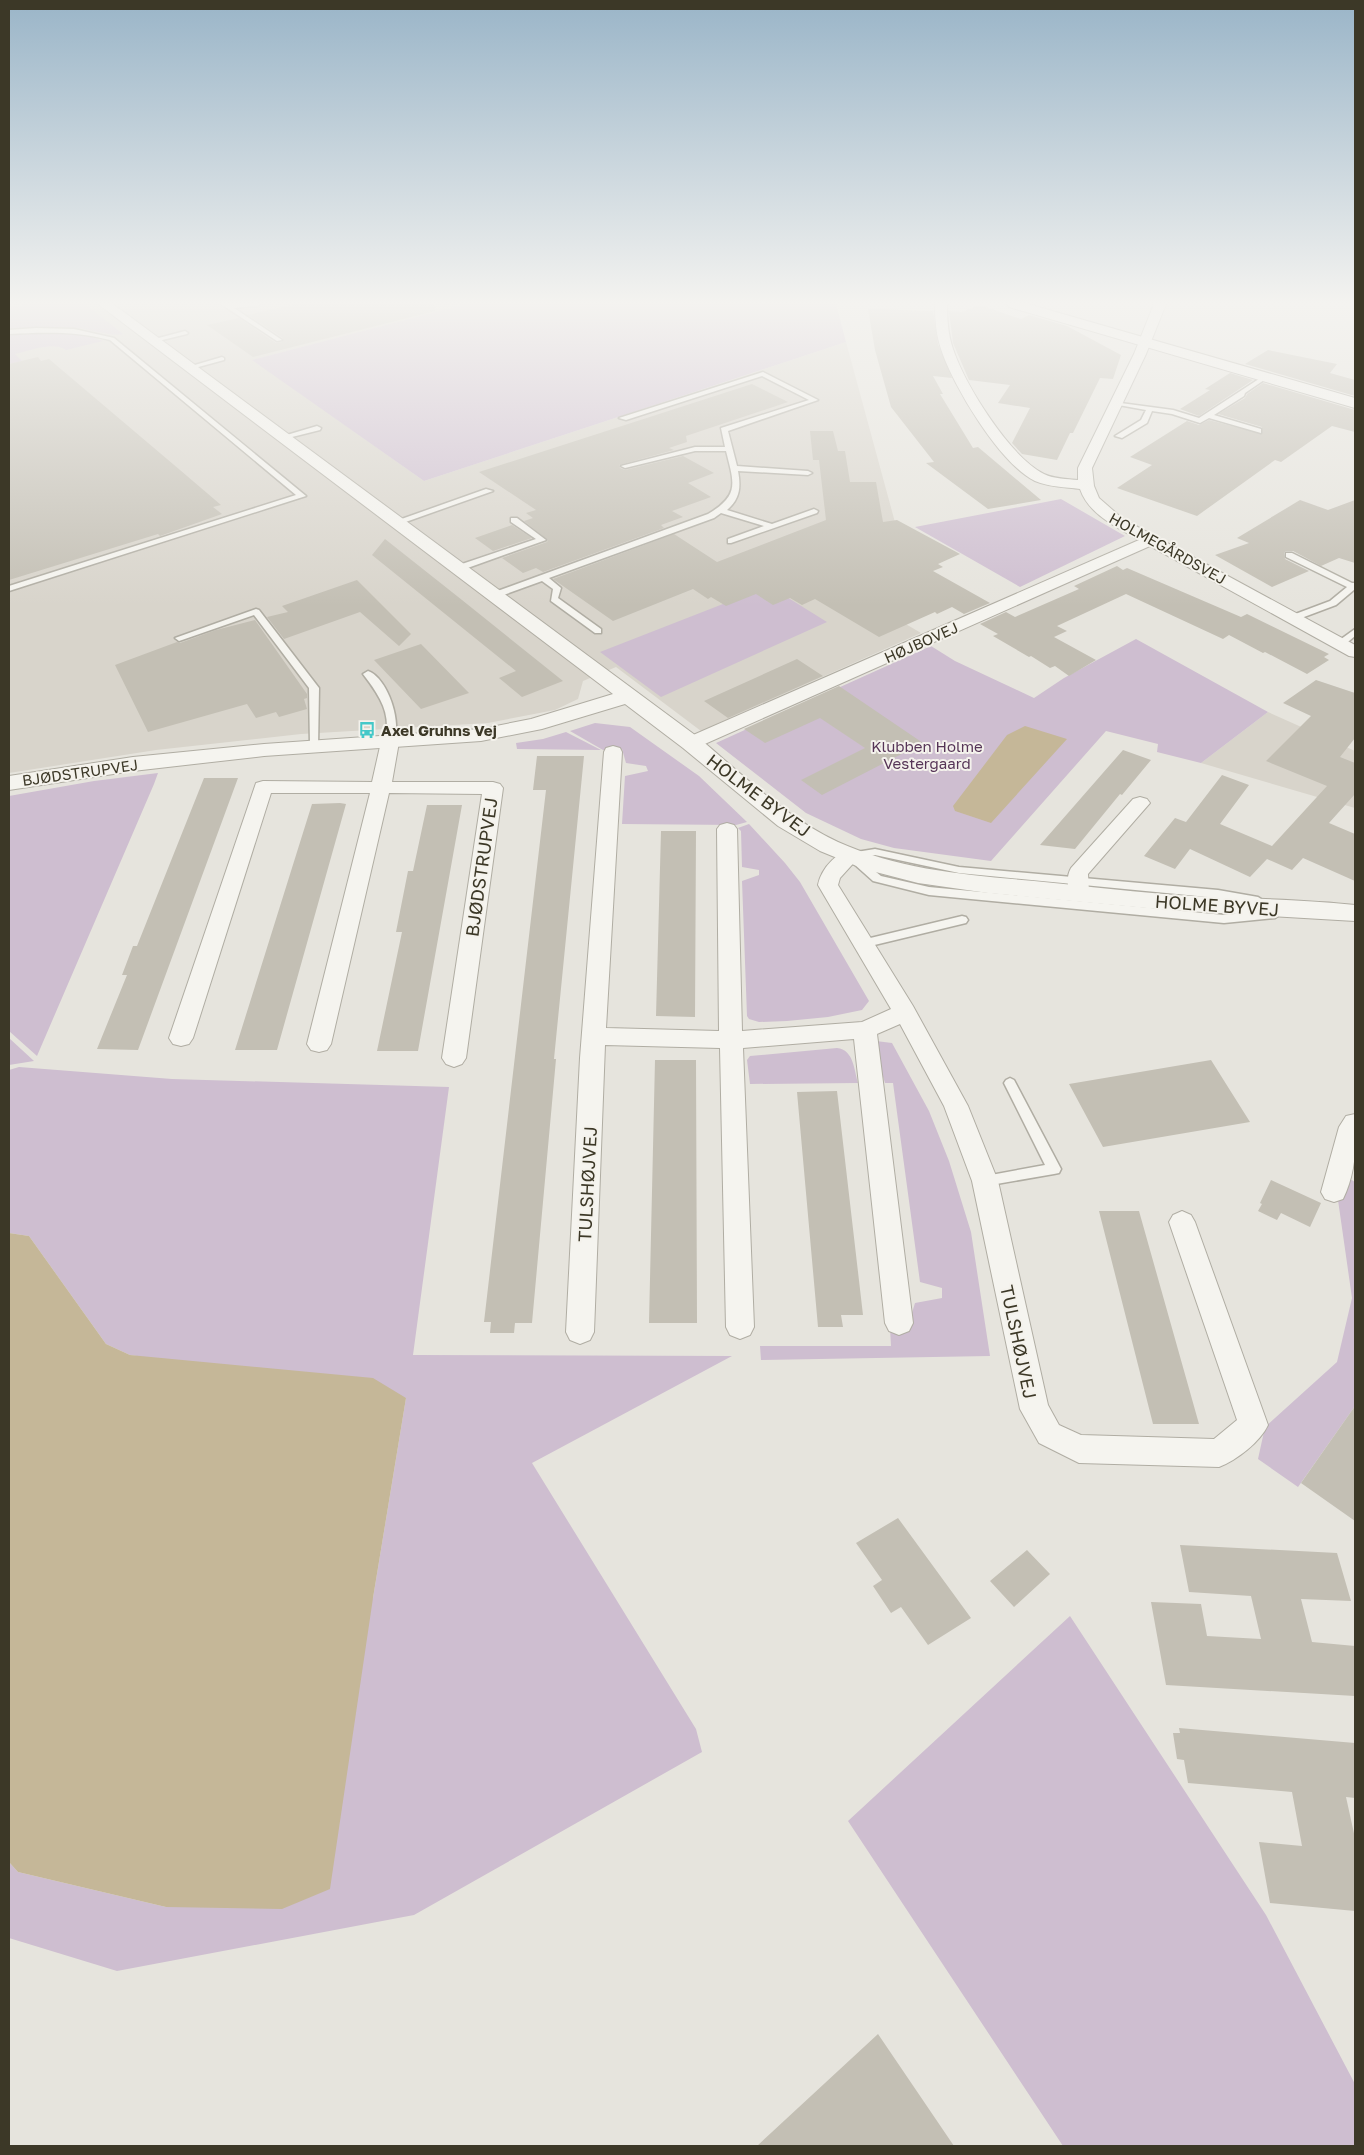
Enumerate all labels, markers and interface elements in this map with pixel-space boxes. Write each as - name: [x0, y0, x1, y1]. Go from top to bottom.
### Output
- street label: HOLMEGÅRDSVEJ: [1106, 508, 1230, 588]
- street label: HØJBOVEJ: [881, 618, 961, 666]
- bus stop icon: Axel Gruhns Vej: [357, 720, 377, 740]
- place label: Axel Gruhns Vej: [381, 721, 497, 739]
- park label: Klubben Holme Vestergaard: [871, 737, 983, 772]
- street label: HOLME BYVEJ: [703, 749, 815, 841]
- street label: BJØDSTRUPVEJ: [21, 755, 139, 789]
- street label: BJØDSTRUPVEJ: [460, 796, 502, 938]
- street label: HOLME BYVEJ: [1154, 890, 1280, 920]
- street label: TULSHØJVEJ: [573, 1126, 601, 1242]
- street label: TULSHØJVEJ: [996, 1283, 1042, 1401]

